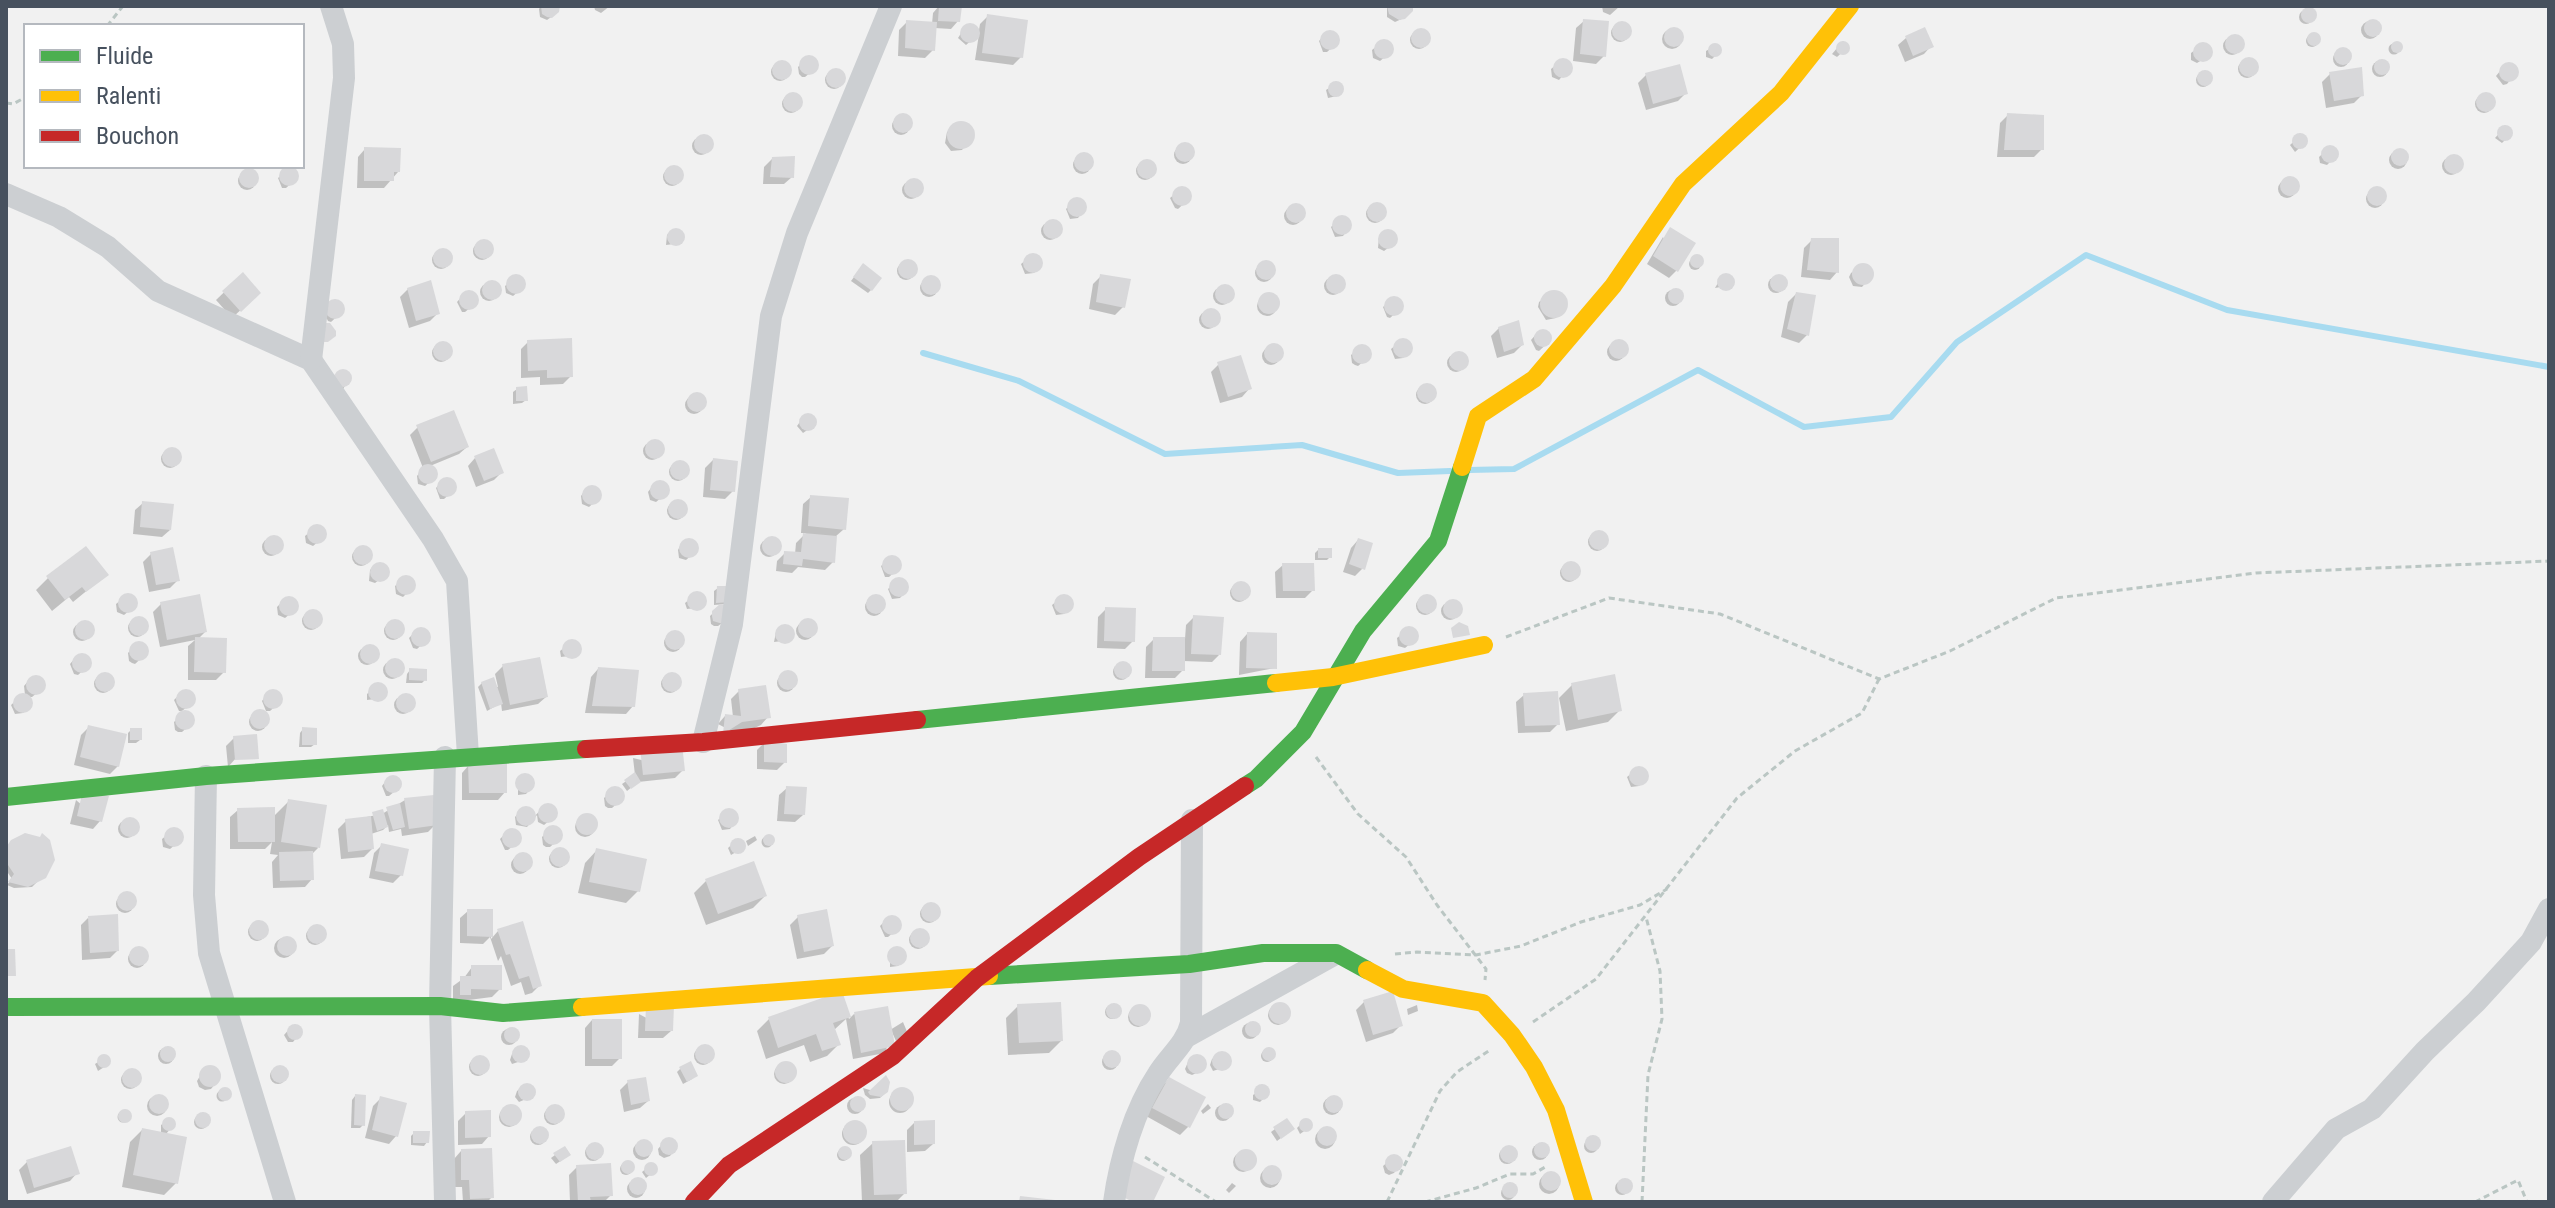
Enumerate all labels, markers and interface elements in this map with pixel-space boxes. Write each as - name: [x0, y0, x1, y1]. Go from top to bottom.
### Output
- legend: [24, 24, 304, 168]
- text: Fluide: [96, 42, 153, 70]
- text: Ralenti: [96, 82, 161, 110]
- text: Bouchon: [96, 122, 179, 150]

